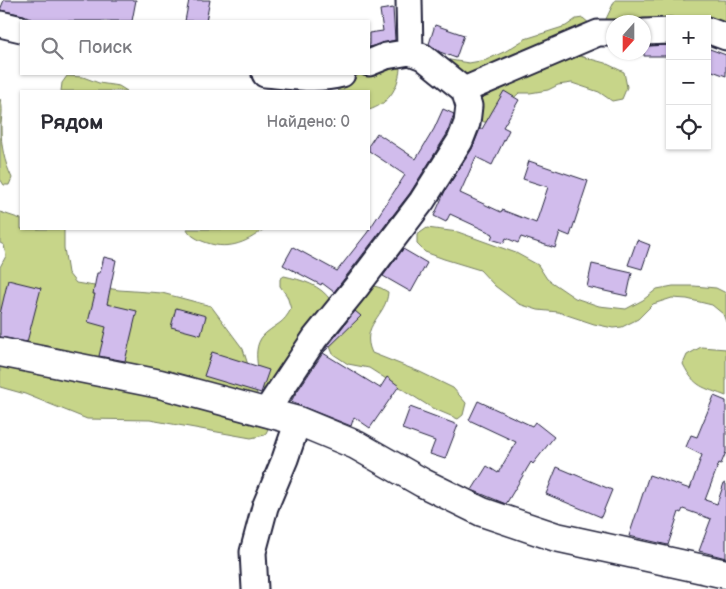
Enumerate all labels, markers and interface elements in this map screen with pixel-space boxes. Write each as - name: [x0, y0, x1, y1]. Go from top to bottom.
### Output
- north arrow: [606, 15, 651, 60]
- map controls: [666, 15, 711, 150]
- button: +: [666, 15, 711, 60]
- search box: [20, 20, 370, 75]
- icon: search: [38, 34, 66, 62]
- text: Поиск: [78, 36, 132, 59]
- button: −: [666, 60, 711, 105]
- button: locate: [666, 105, 711, 150]
- text: Рядом: [40, 110, 103, 135]
- text: Найдено: 0: [267, 113, 350, 132]

